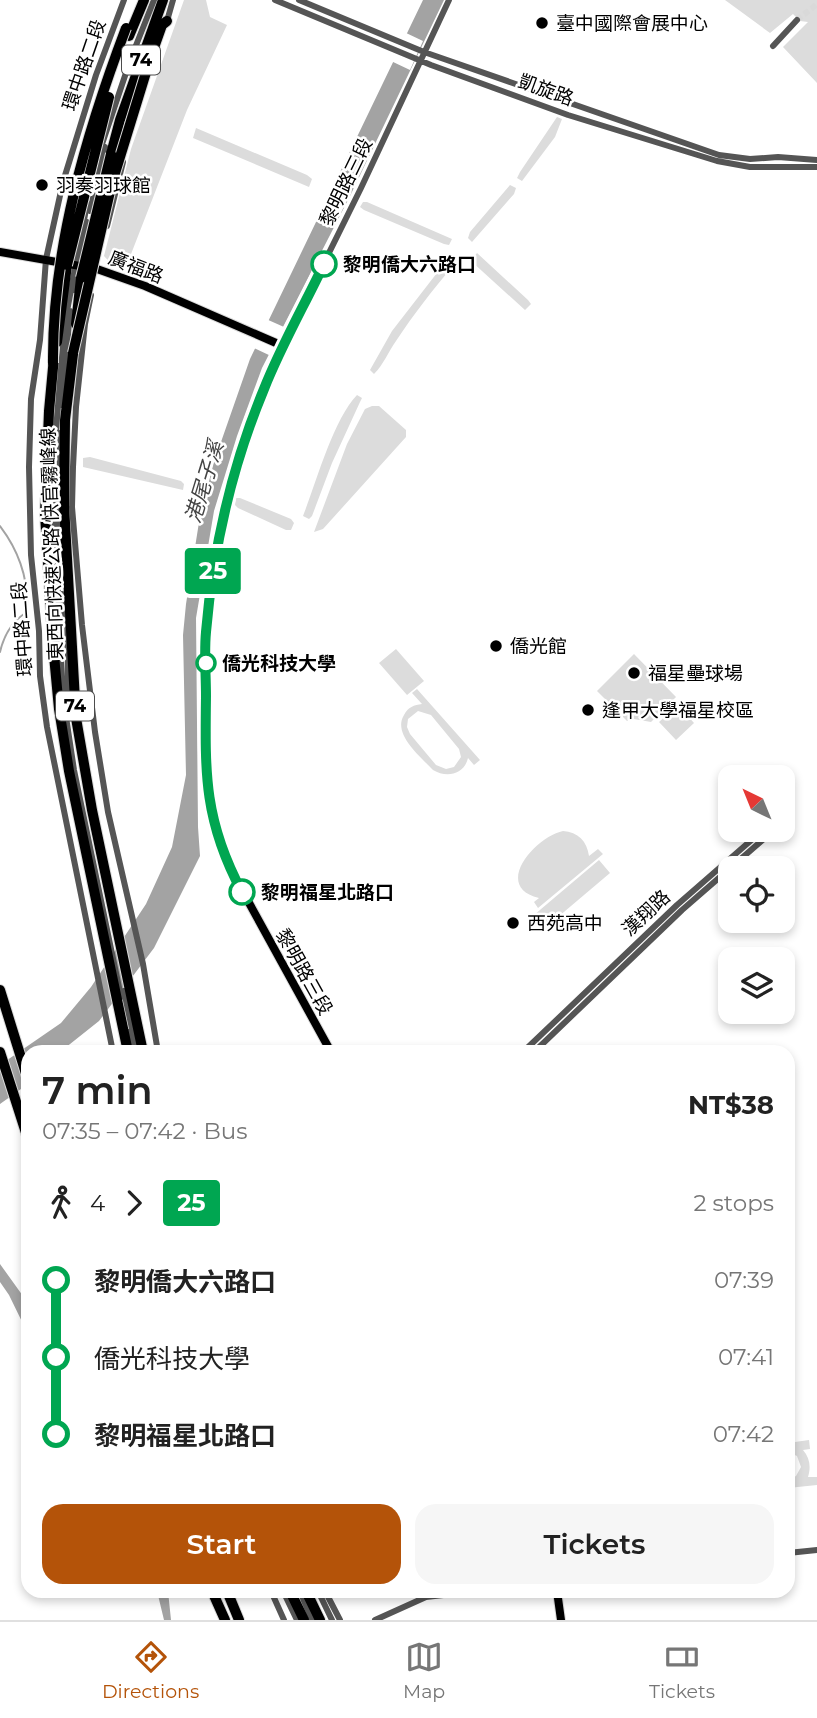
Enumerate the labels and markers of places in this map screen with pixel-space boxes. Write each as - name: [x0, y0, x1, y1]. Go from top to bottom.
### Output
- place label: 臺中國際會展中心: [556, 12, 708, 35]
- marker: 臺中國際會展中心: [534, 15, 550, 31]
- place label: 羽奏羽球館: [56, 174, 151, 197]
- marker: 羽奏羽球館: [34, 177, 50, 193]
- marker: 黎明僑大六路口: [311, 251, 337, 277]
- place label: 黎明僑大六路口: [343, 253, 476, 276]
- place label: 僑光館: [510, 635, 567, 658]
- marker: 僑光館: [488, 638, 504, 654]
- place label: 僑光科技大學: [222, 652, 336, 675]
- marker: 僑光科技大學: [196, 653, 216, 673]
- place label: 福星壘球場: [648, 662, 743, 685]
- marker: 福星壘球場: [626, 665, 642, 681]
- place label: 逢甲大學福星校區: [602, 699, 754, 722]
- marker: 逢甲大學福星校區: [580, 702, 596, 718]
- marker: 黎明福星北路口: [229, 879, 255, 905]
- place label: 黎明福星北路口: [261, 881, 394, 904]
- place label: 西苑高中: [527, 912, 603, 935]
- marker: 西苑高中: [505, 915, 521, 931]

